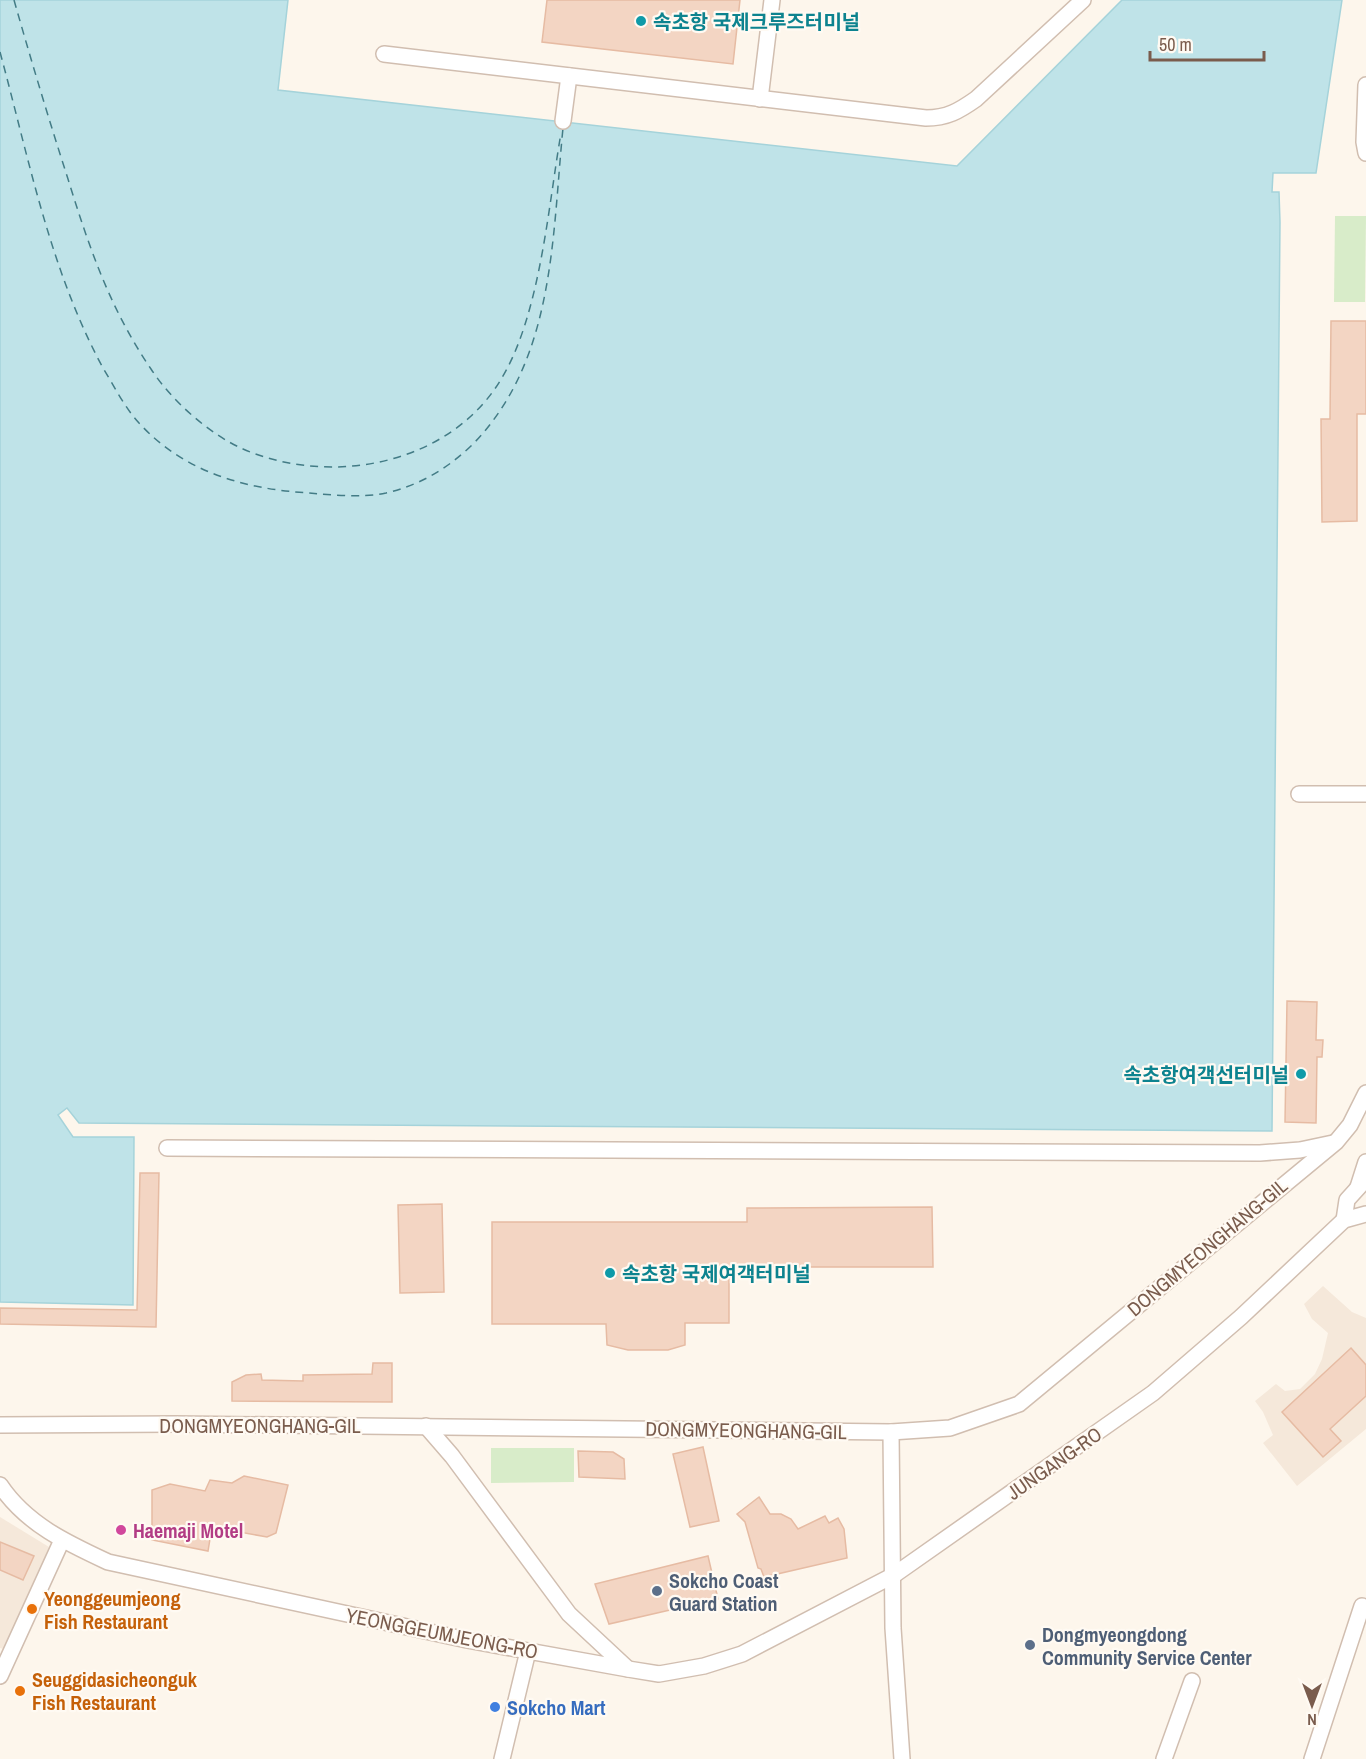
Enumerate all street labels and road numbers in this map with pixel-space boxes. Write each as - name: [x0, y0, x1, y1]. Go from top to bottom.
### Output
- street label: DONGMYEONGHANG-GIL: [1121, 1172, 1293, 1322]
- street label: DONGMYEONGHANG-GIL: [159, 1412, 361, 1439]
- street label: DONGMYEONGHANG-GIL: [645, 1415, 847, 1445]
- street label: JUNGANG-RO: [1001, 1420, 1107, 1506]
- street label: YEONGGEUMJEONG-RO: [344, 1601, 540, 1665]

